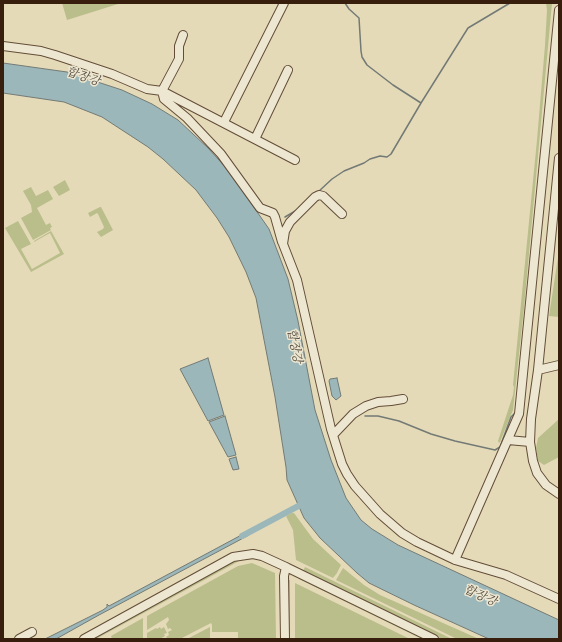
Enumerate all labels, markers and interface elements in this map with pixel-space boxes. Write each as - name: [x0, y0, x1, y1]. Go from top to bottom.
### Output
- water label: 합장강: [64, 65, 102, 89]
- water label: 합장강: [284, 328, 304, 364]
- water label: 합장강: [461, 582, 499, 610]

